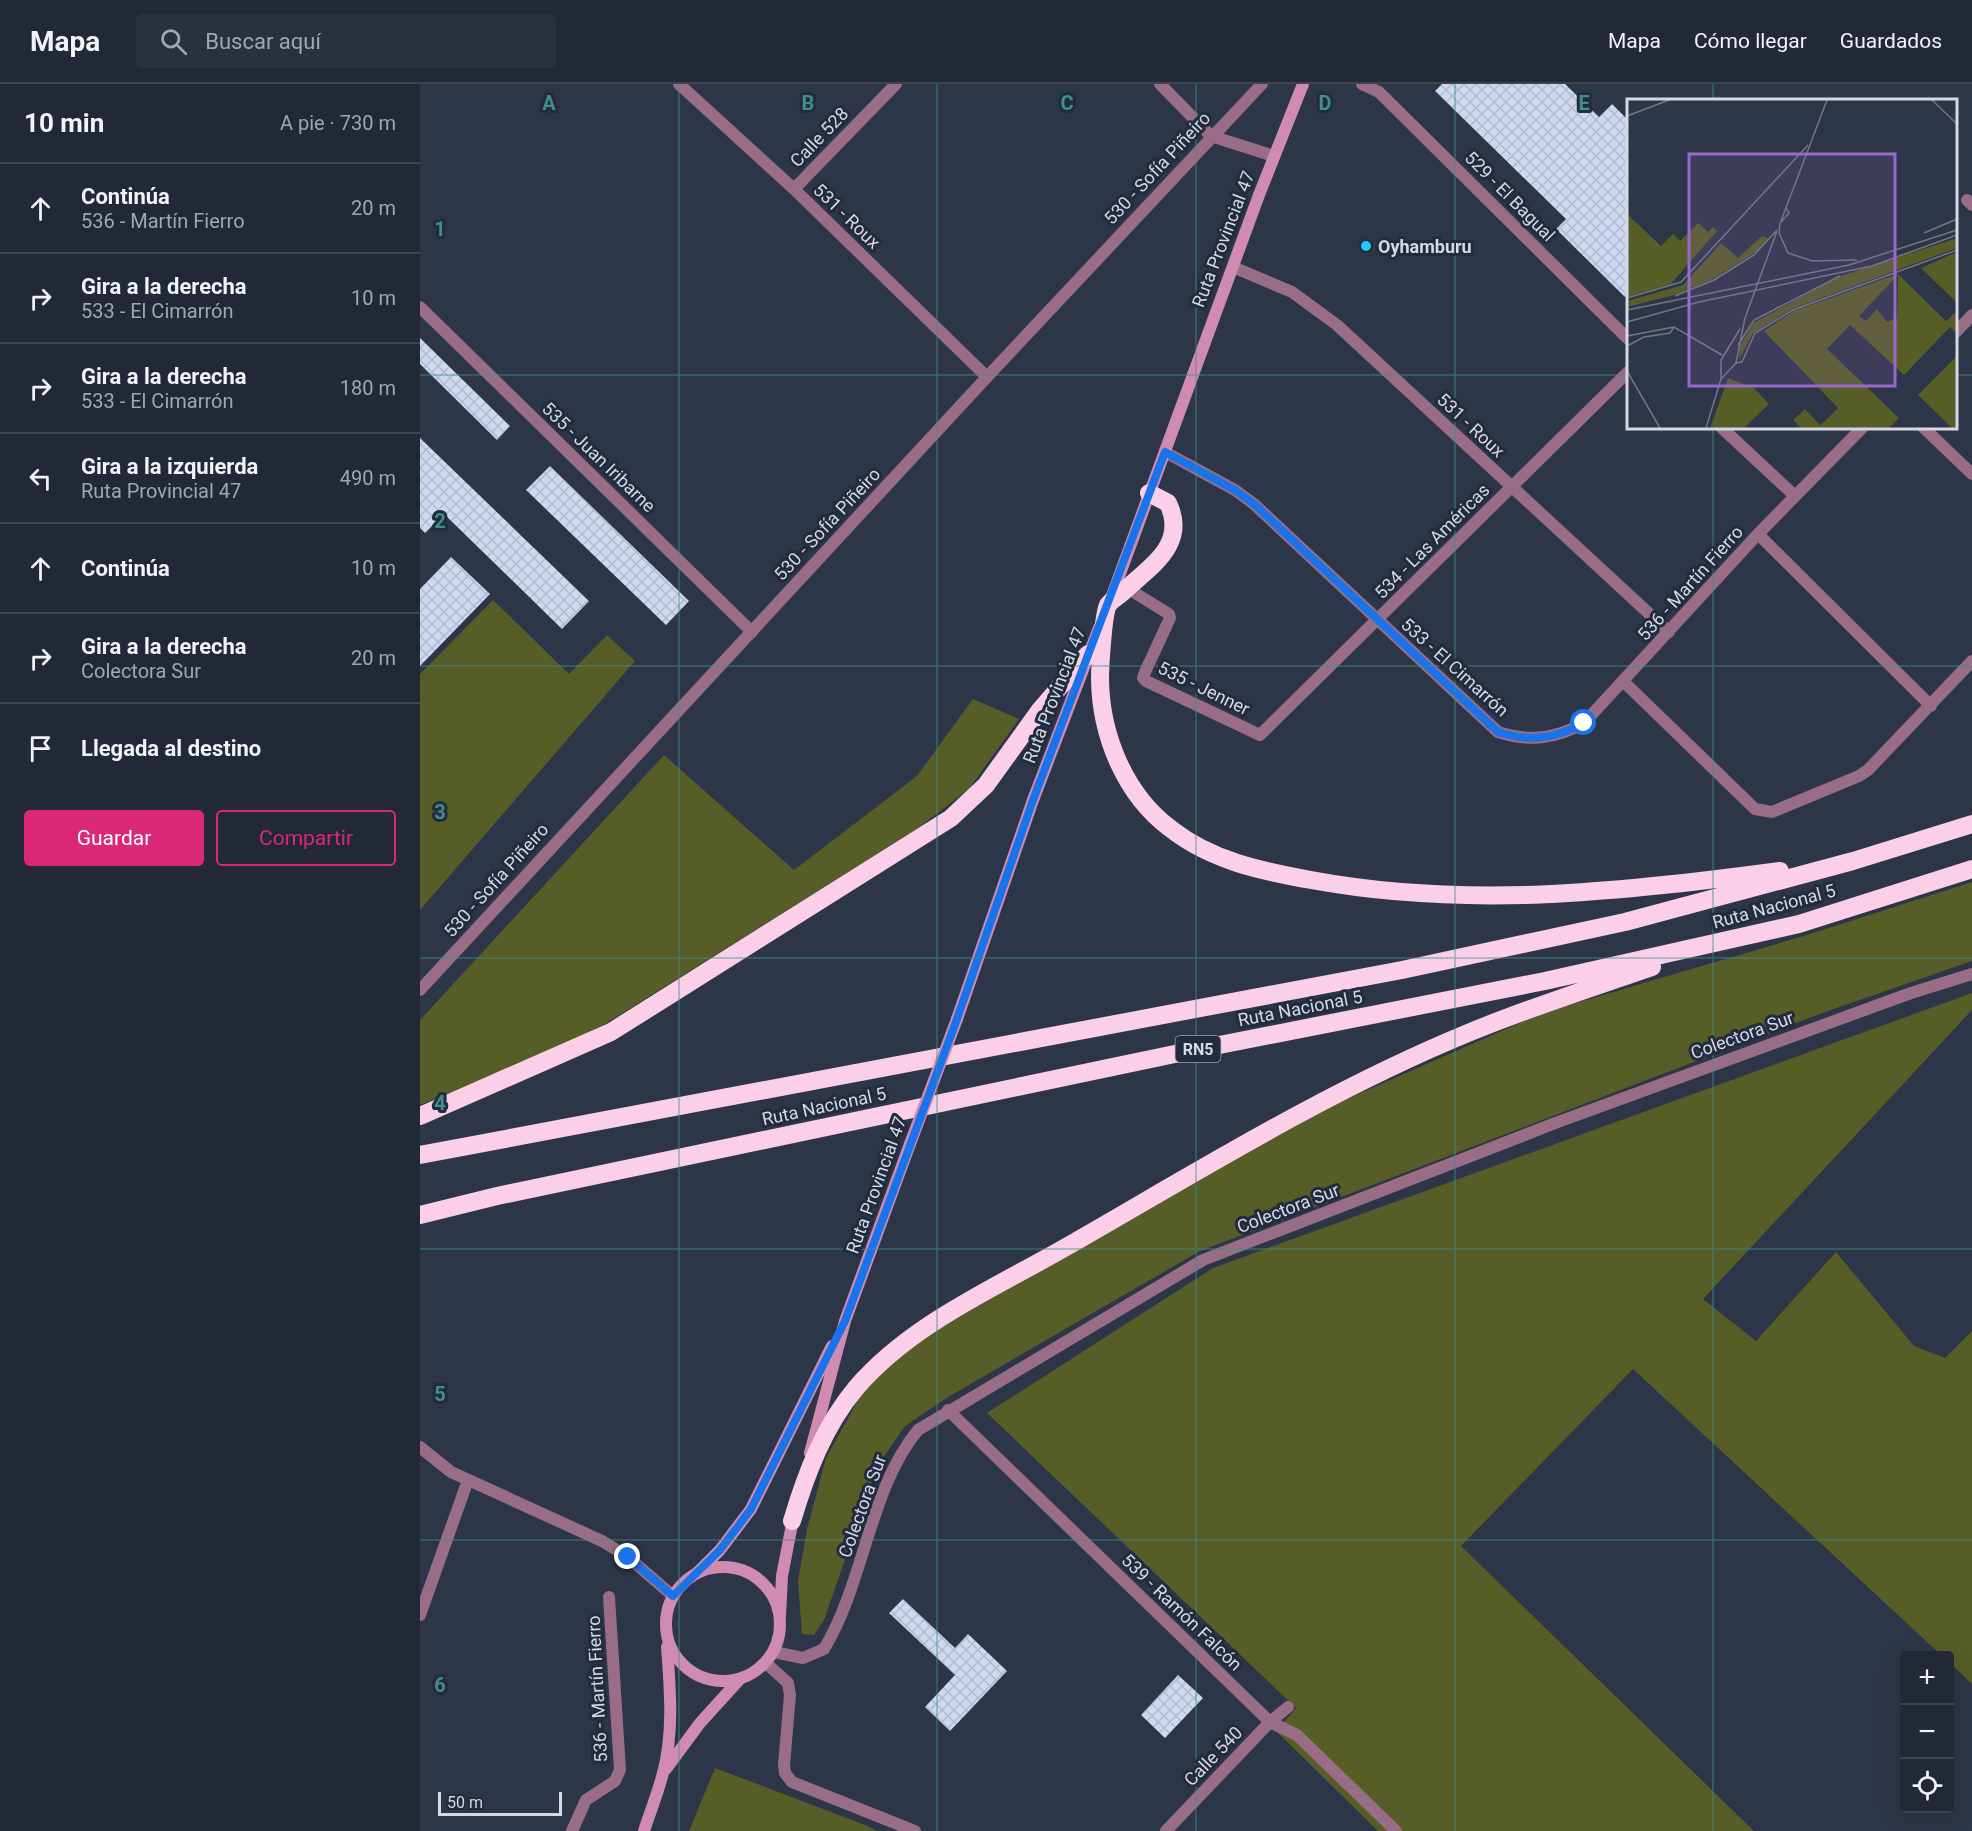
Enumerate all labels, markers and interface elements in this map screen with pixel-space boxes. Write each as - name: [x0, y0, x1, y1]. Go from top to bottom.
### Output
- search box: [136, 14, 556, 68]
- text: Mapa: [30, 25, 100, 58]
- icon: search: [157, 25, 190, 58]
- text: Buscar aquí: [205, 29, 321, 54]
- text: Mapa: [1608, 29, 1661, 53]
- text: Cómo llegar: [1694, 29, 1807, 53]
- text: Guardados: [1840, 29, 1942, 53]
- text: A: [542, 91, 556, 115]
- text: B: [802, 91, 814, 115]
- text: C: [1060, 91, 1074, 115]
- text: D: [1319, 91, 1332, 115]
- text: E: [1578, 91, 1590, 115]
- inset map: [1627, 99, 1957, 429]
- street label: Calle 528: [786, 103, 852, 171]
- street label: 530 - Sofía Piñeiro: [1100, 107, 1214, 229]
- text: 10 min: [24, 108, 104, 138]
- text: A pie · 730 m: [280, 111, 396, 135]
- street label: 529 - El Bagual: [1461, 147, 1559, 245]
- street label: Ruta Provincial 47: [1187, 168, 1259, 310]
- street label: 531 - Roux: [809, 179, 885, 253]
- text: Continúa: [81, 184, 170, 209]
- icon: ahead: [24, 192, 57, 225]
- text: 20 m: [351, 196, 396, 220]
- text: 536 - Martín Fierro: [81, 209, 245, 233]
- text: 1: [434, 217, 446, 241]
- place label: Oyhamburu: [1378, 236, 1472, 257]
- marker: Oyhamburu: [1359, 239, 1373, 253]
- text: Gira a la derecha: [81, 274, 247, 299]
- icon: right: [24, 282, 57, 315]
- text: 10 m: [351, 286, 396, 310]
- text: 533 - El Cimarrón: [81, 299, 233, 323]
- text: Gira a la derecha: [81, 364, 247, 389]
- icon: right: [24, 372, 57, 405]
- text: 180 m: [340, 376, 396, 400]
- text: 533 - El Cimarrón: [81, 389, 233, 413]
- street label: 531 - Roux: [1433, 389, 1509, 462]
- street label: 535 - Juan Iribarne: [538, 398, 660, 516]
- text: Gira a la izquierda: [81, 454, 258, 479]
- icon: left: [24, 462, 57, 495]
- street label: 530 - Sofía Piñeiro: [770, 463, 884, 585]
- text: 490 m: [340, 466, 396, 490]
- text: Ruta Provincial 47: [81, 479, 241, 503]
- street label: 534 - Las Américas: [1370, 479, 1494, 603]
- text: 2: [434, 509, 446, 533]
- street label: 536 - Martín Fierro: [1633, 521, 1747, 645]
- icon: ahead: [24, 552, 57, 585]
- text: Continúa: [81, 556, 170, 581]
- text: 10 m: [351, 556, 396, 580]
- street label: 533 - El Cimarrón: [1397, 613, 1513, 721]
- street label: Ruta Provincial 47: [1018, 624, 1090, 766]
- text: Gira a la derecha: [81, 634, 247, 659]
- icon: right: [24, 642, 57, 675]
- text: 20 m: [351, 646, 396, 670]
- street label: 535 - Jenner: [1155, 657, 1253, 719]
- text: Colectora Sur: [81, 659, 201, 683]
- route start: [1570, 709, 1596, 735]
- icon: arrive: [24, 732, 57, 765]
- text: Llegada al destino: [81, 736, 261, 761]
- text: 3: [434, 800, 446, 824]
- button: Guardar: [24, 810, 204, 866]
- button: Compartir: [216, 810, 396, 866]
- street label: 530 - Sofía Piñeiro: [439, 819, 553, 941]
- street label: Ruta Nacional 5: [1710, 879, 1838, 933]
- street label: Ruta Nacional 5: [1236, 986, 1364, 1030]
- street label: Colectora Sur: [1688, 1007, 1796, 1063]
- road number: RN5: [1176, 1036, 1220, 1062]
- street label: Ruta Nacional 5: [760, 1083, 888, 1129]
- text: 4: [434, 1091, 446, 1115]
- street label: Ruta Provincial 47: [841, 1114, 911, 1256]
- street label: Colectora Sur: [1234, 1179, 1342, 1237]
- text: 5: [434, 1382, 446, 1406]
- street label: Colectora Sur: [834, 1452, 890, 1560]
- route end: [614, 1543, 640, 1569]
- street label: 539 - Ramón Falcón: [1118, 1549, 1246, 1675]
- street label: 536 - Martín Fierro: [583, 1615, 611, 1763]
- map controls: [1900, 1651, 1954, 1813]
- button: +: [1900, 1651, 1954, 1705]
- text: 6: [434, 1673, 446, 1697]
- button: −: [1900, 1705, 1954, 1759]
- street label: Calle 540: [1180, 1722, 1246, 1790]
- button: locate: [1900, 1759, 1954, 1813]
- scale bar: [438, 1789, 562, 1816]
- text: 50 m: [447, 1793, 483, 1812]

